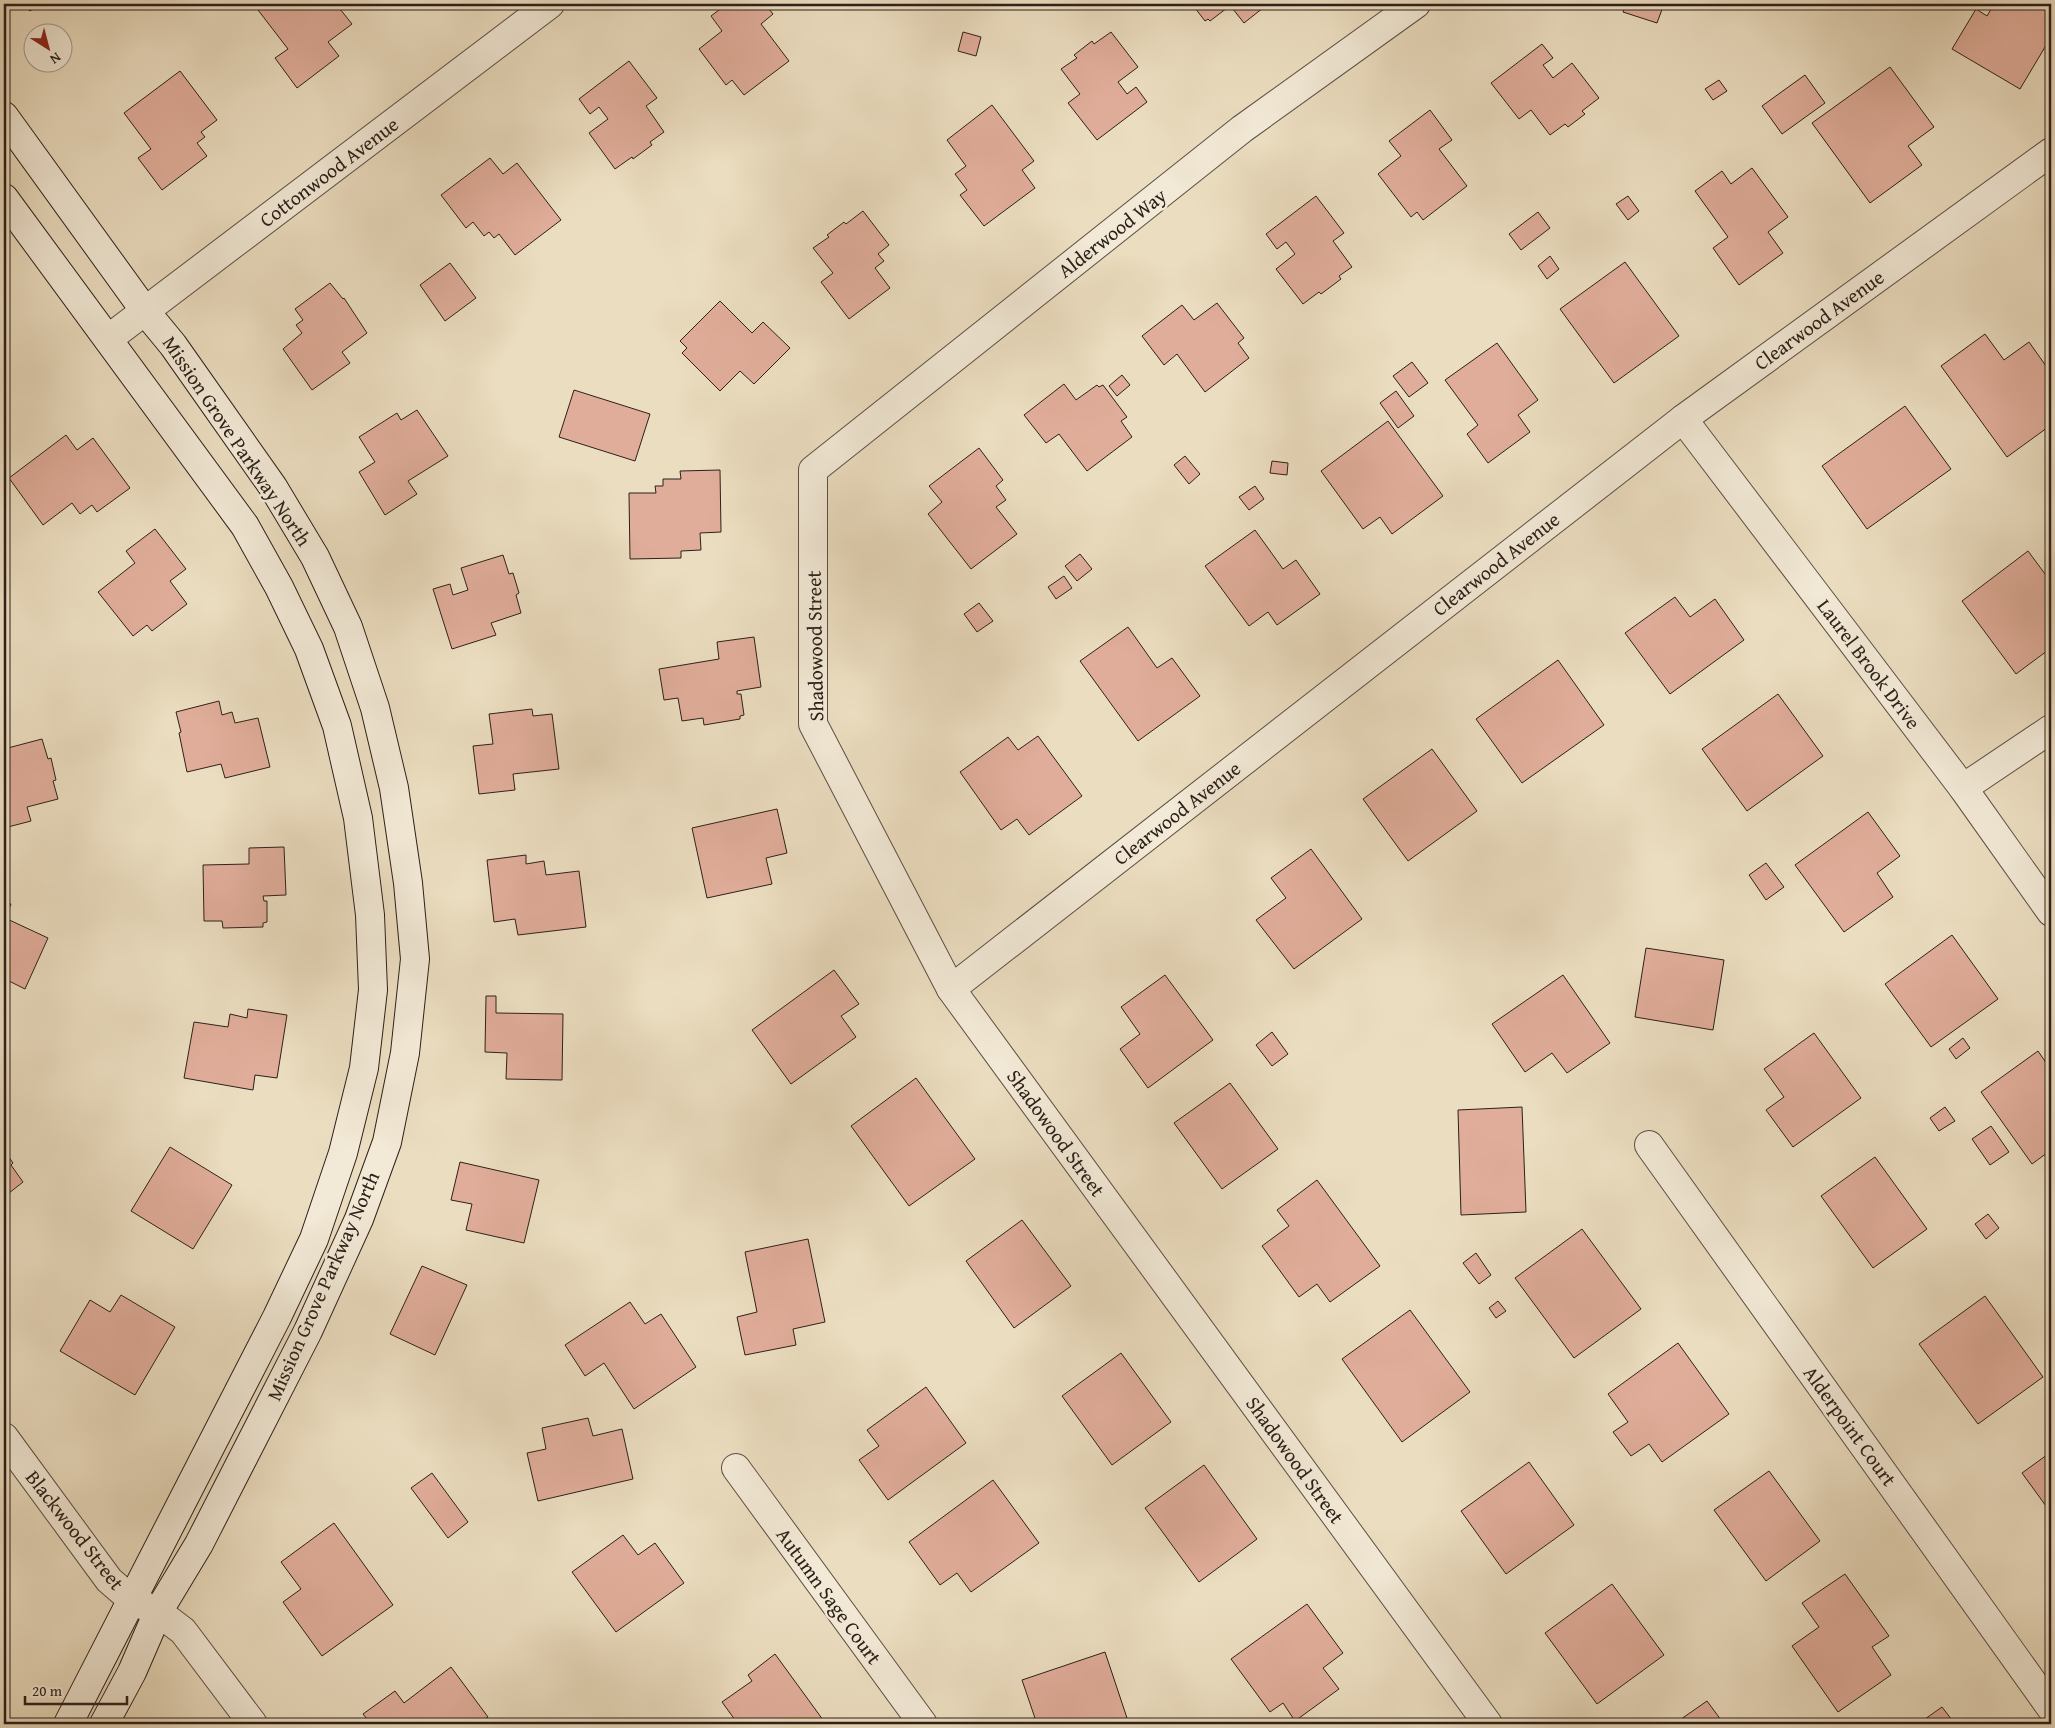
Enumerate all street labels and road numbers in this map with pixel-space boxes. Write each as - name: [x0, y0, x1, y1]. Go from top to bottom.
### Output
- street label: Cottonwood Avenue: [253, 110, 404, 234]
- street label: Alderwood Way: [1051, 181, 1172, 284]
- street label: Clearwood Avenue: [1748, 262, 1890, 377]
- street label: Mission Grove Parkway North: [156, 330, 319, 552]
- street label: Clearwood Avenue: [1426, 505, 1565, 623]
- street label: Shadowood Street: [799, 570, 830, 722]
- street label: Laurel Brook Drive: [1811, 592, 1928, 735]
- street label: Clearwood Avenue: [1107, 754, 1246, 872]
- street label: Shadowood Street: [1000, 1063, 1113, 1202]
- street label: Mission Grove Parkway North: [259, 1166, 386, 1405]
- street label: Alderpoint Court: [1797, 1360, 1904, 1492]
- street label: Shadowood Street: [1239, 1390, 1352, 1529]
- street label: Blackwood Street: [19, 1464, 131, 1596]
- street label: Autumn Sage Court: [770, 1521, 889, 1670]

